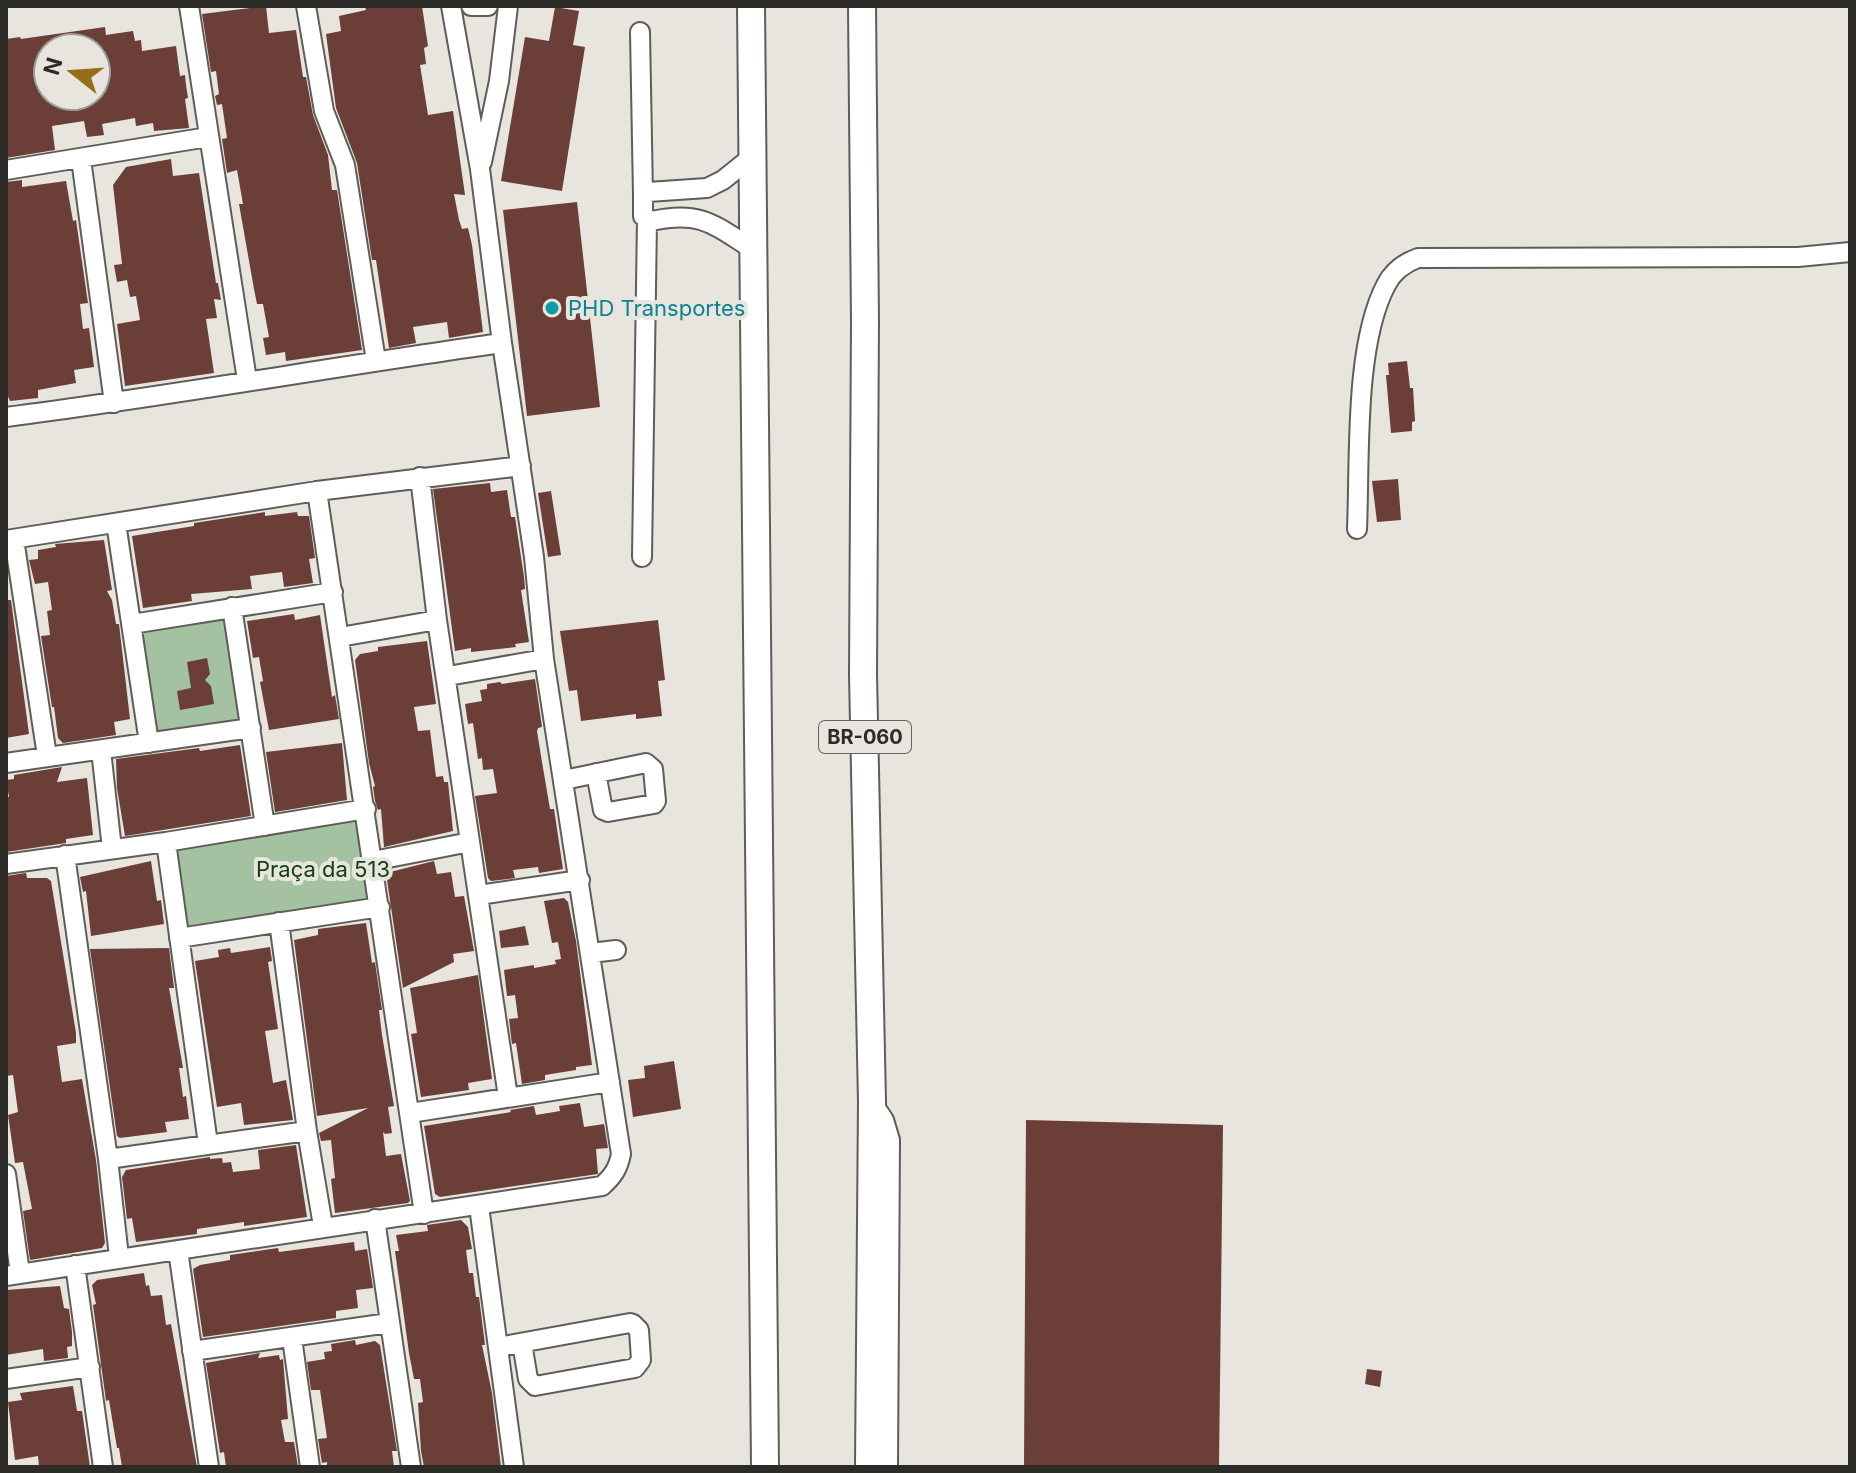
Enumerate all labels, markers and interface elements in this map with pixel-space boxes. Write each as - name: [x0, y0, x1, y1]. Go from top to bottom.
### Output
- north arrow: [32, 32, 112, 112]
- text: N: [38, 54, 68, 78]
- place label: PHD Transportes: [568, 295, 745, 321]
- marker: PHD Transportes: [543, 299, 561, 317]
- road number: BR-060: [819, 721, 911, 753]
- park label: Praça da 513: [256, 856, 390, 882]

